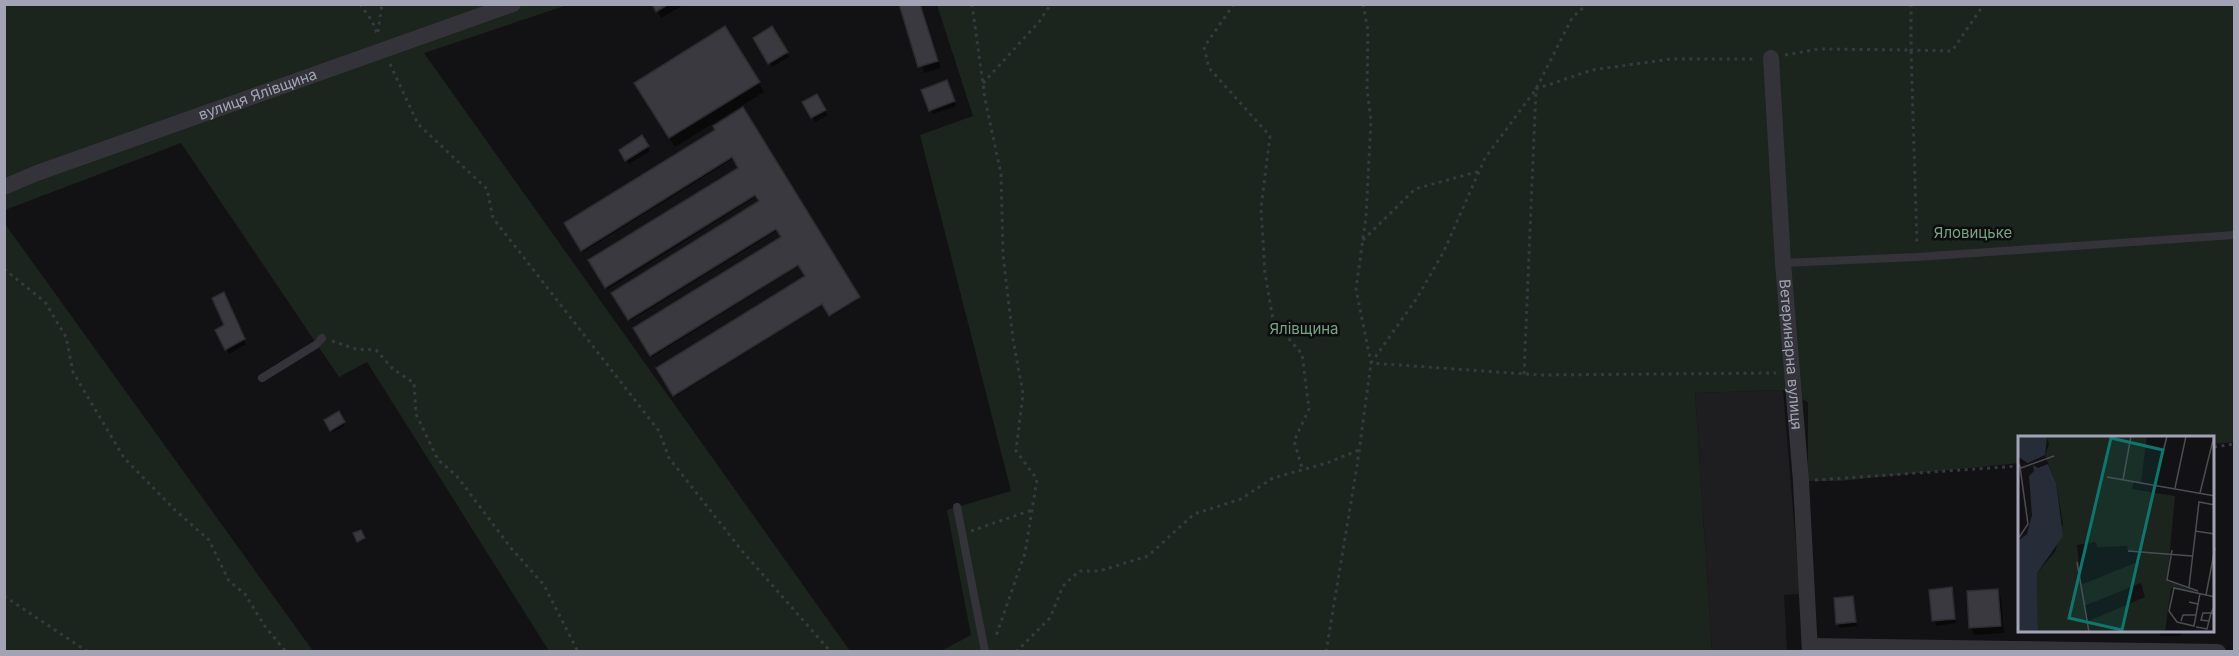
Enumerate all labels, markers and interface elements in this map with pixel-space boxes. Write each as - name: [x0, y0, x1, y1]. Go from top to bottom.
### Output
- street label: вулиця Ялівщина: [196, 64, 319, 124]
- park label: Яловицьке: [1934, 223, 2012, 242]
- street label: Ветеринарна вулиця: [1775, 278, 1807, 430]
- park label: Ялівщина: [1269, 319, 1339, 338]
- inset map: [2018, 436, 2215, 632]

